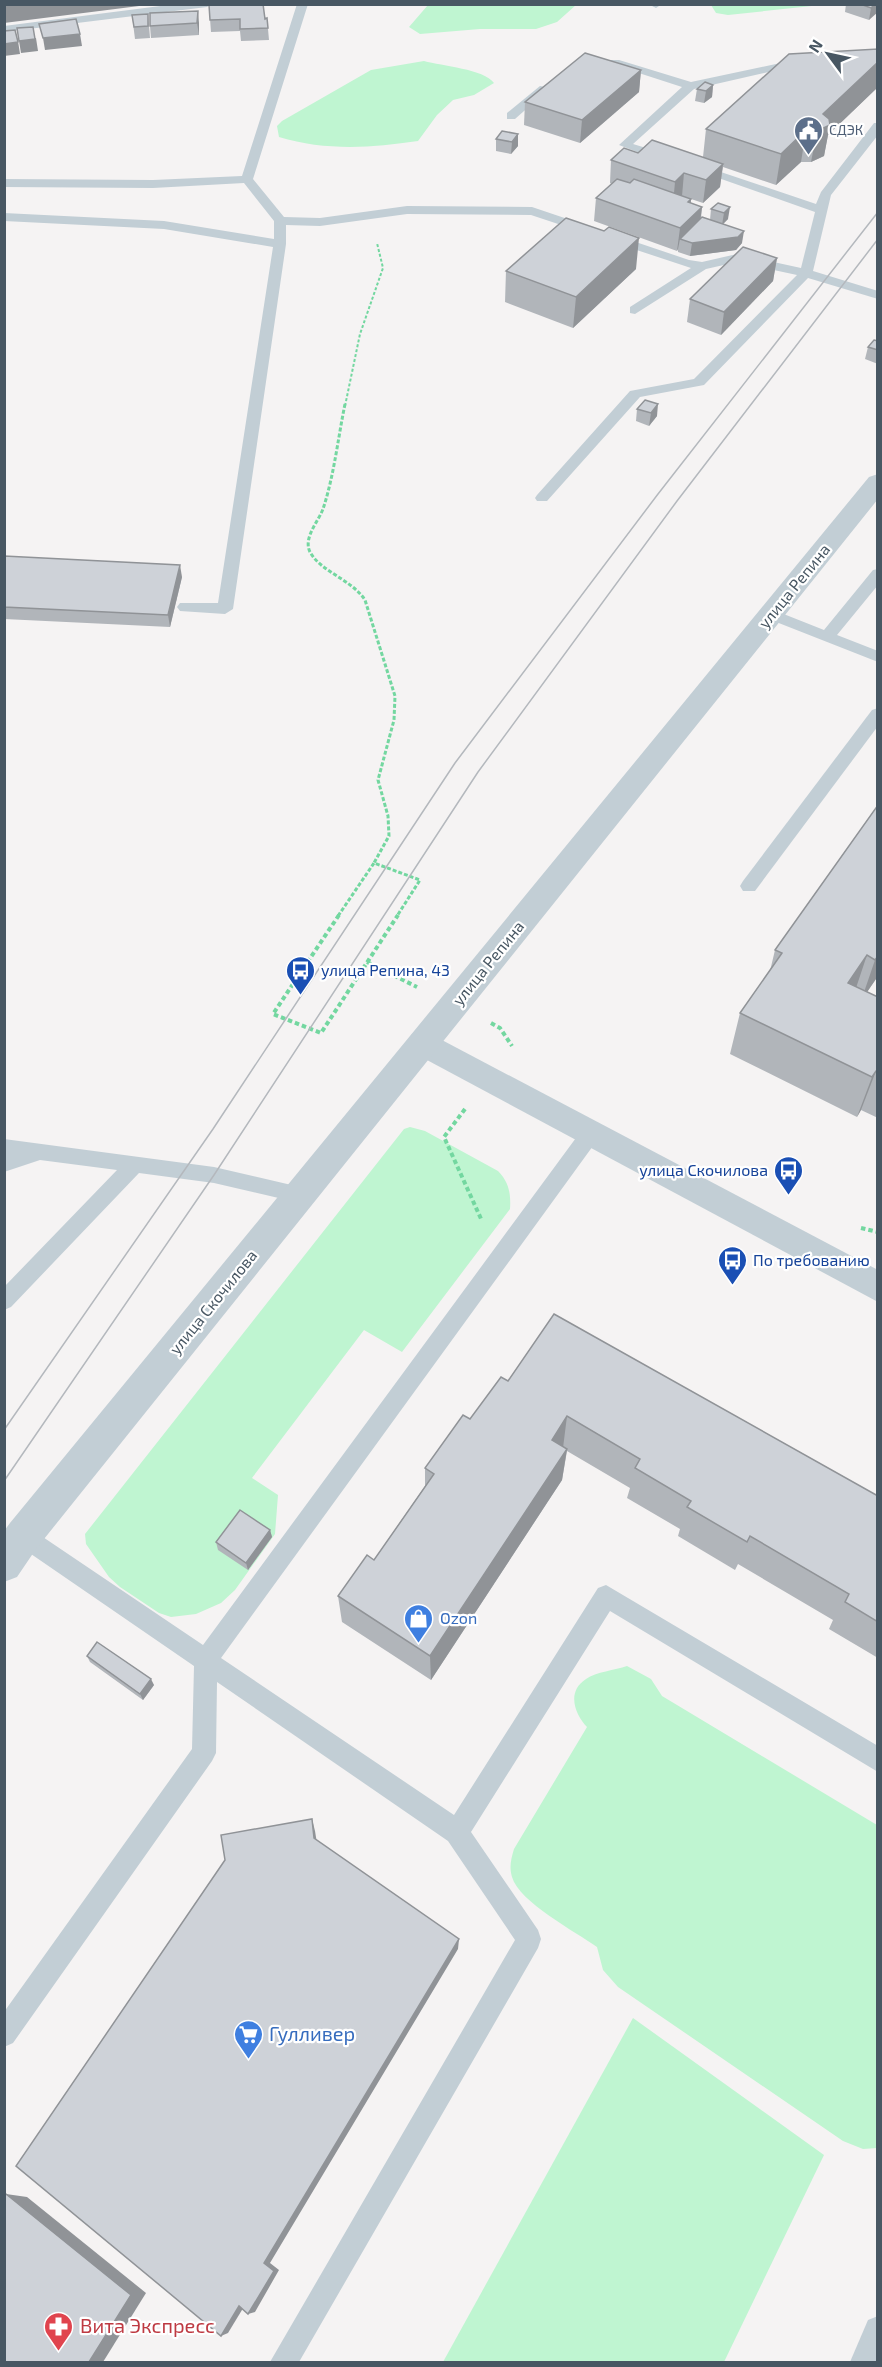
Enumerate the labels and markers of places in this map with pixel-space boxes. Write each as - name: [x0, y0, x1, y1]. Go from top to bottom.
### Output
- public building icon: СДЭК: [792, 114, 824, 156]
- place label: СДЭК: [829, 121, 863, 138]
- bus stop icon: улица Репина, 43: [284, 954, 316, 996]
- place label: улица Репина, 43: [321, 960, 450, 980]
- bus stop icon: улица Скочилова: [773, 1154, 805, 1196]
- place label: улица Скочилова: [639, 1160, 768, 1180]
- bus stop icon: По требованию: [716, 1244, 748, 1286]
- place label: По требованию: [753, 1250, 870, 1269]
- shop icon: Ozon: [403, 1602, 435, 1644]
- place label: Ozon: [440, 1608, 477, 1627]
- supermarket icon: Гулливер: [232, 2018, 264, 2060]
- place label: Гулливер: [269, 2021, 355, 2046]
- pharmacy icon: Вита Экспресс: [43, 2310, 75, 2352]
- place label: Вита Экспресс: [80, 2313, 215, 2337]

